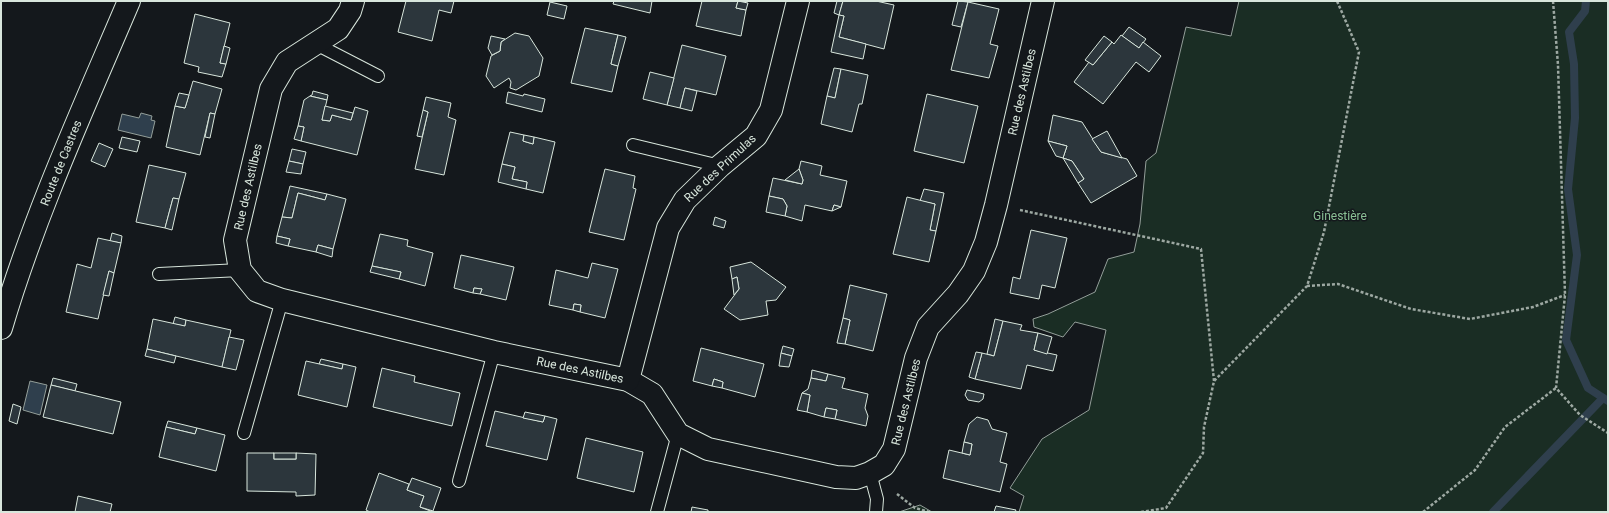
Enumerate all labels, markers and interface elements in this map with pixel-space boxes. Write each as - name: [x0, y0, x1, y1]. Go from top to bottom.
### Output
- street label: Rue des Astilbes: [1005, 47, 1039, 137]
- street label: Route de Castres: [37, 118, 85, 208]
- street label: Rue des Primulas: [681, 131, 759, 205]
- street label: Rue des Astilbes: [231, 142, 265, 232]
- park label: Ginestière: [1313, 209, 1367, 223]
- street label: Rue des Astilbes: [535, 354, 625, 386]
- street label: Rue des Astilbes: [888, 357, 924, 447]

